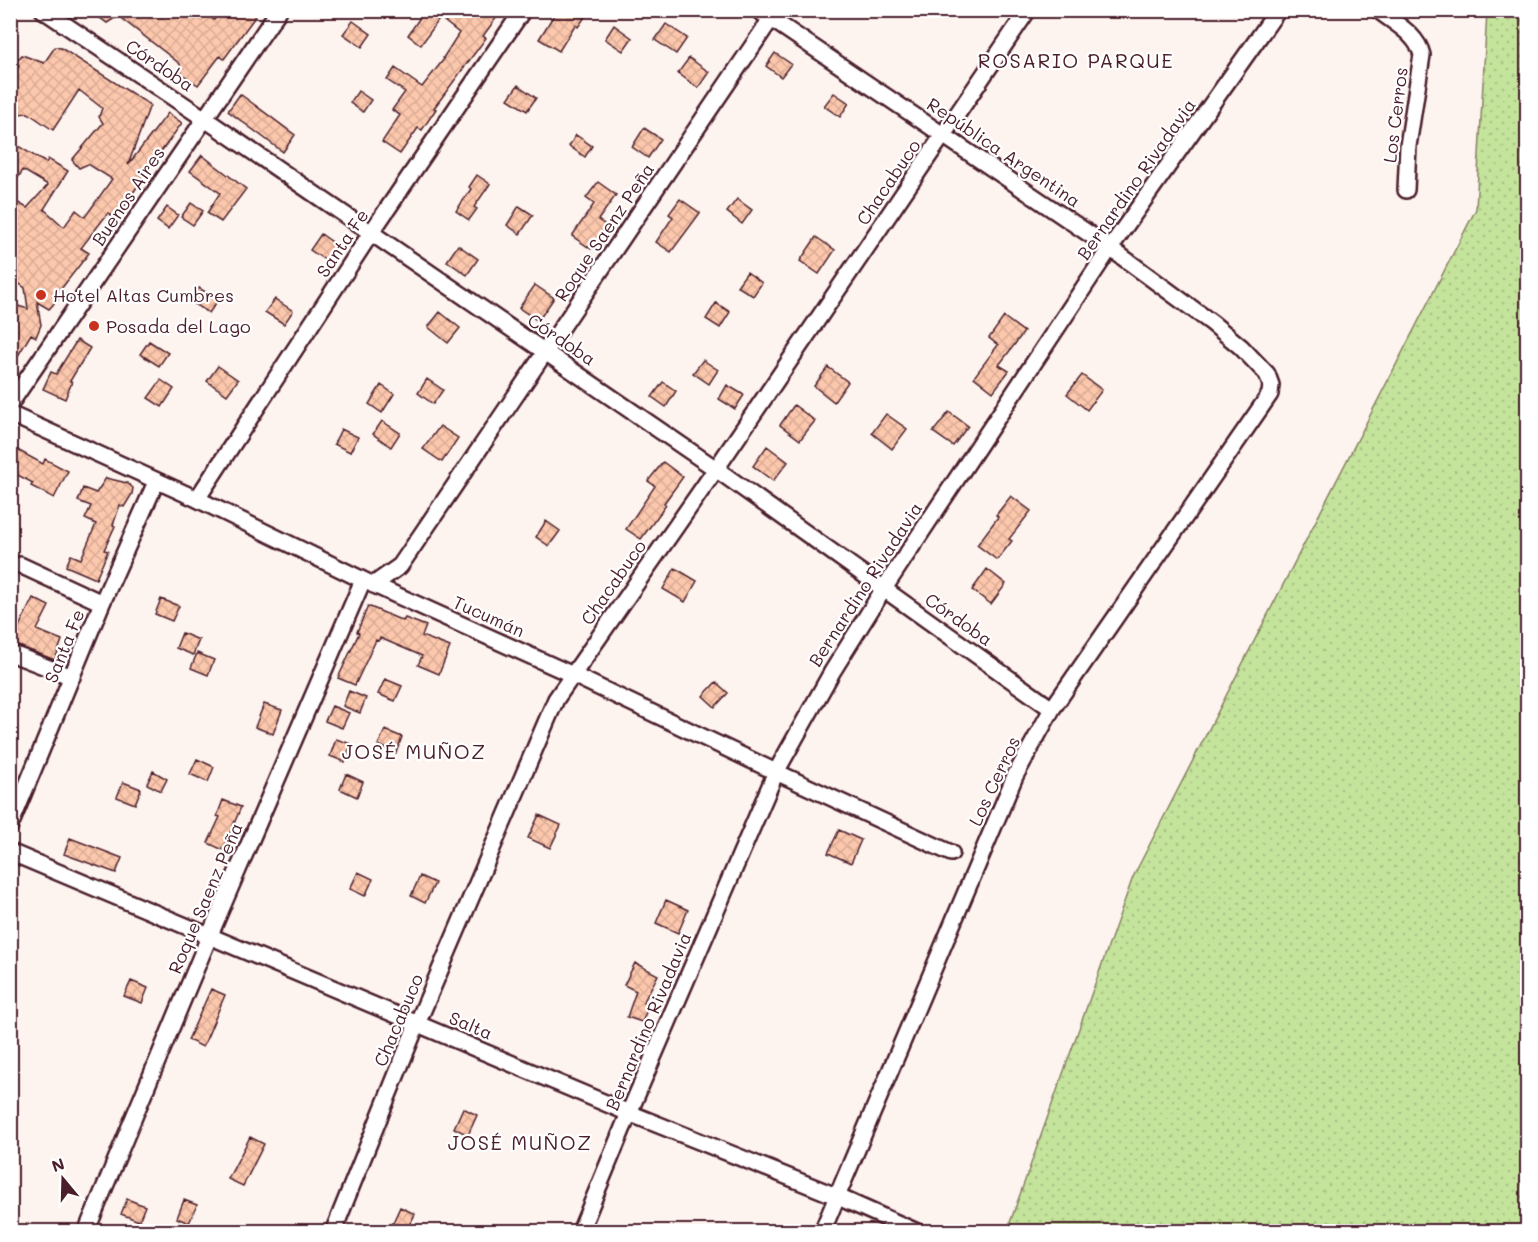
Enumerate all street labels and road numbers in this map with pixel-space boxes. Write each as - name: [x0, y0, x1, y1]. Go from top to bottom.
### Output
- street label: Córdoba: [121, 33, 199, 97]
- street label: Los Cerros: [1377, 66, 1413, 164]
- street label: República Argentina: [923, 92, 1085, 212]
- street label: Bernardino Rivadavia: [1071, 94, 1201, 264]
- street label: Chacabuco: [850, 134, 926, 230]
- street label: Buenos Aires: [86, 142, 170, 250]
- street label: Roque Saenz Peña: [549, 158, 659, 306]
- street label: Santa Fe: [310, 204, 374, 282]
- street label: Córdoba: [523, 307, 601, 371]
- street label: Bernardino Rivadavia: [803, 497, 927, 671]
- street label: Chacabuco: [575, 534, 651, 629]
- street label: Córdoba: [920, 587, 998, 651]
- street label: Tucumán: [449, 590, 529, 642]
- street label: Santa Fe: [38, 606, 90, 686]
- street label: Los Cerros: [963, 732, 1025, 830]
- street label: Roque Saenz Peña: [162, 819, 248, 977]
- street label: Bernardino Rivadavia: [600, 928, 696, 1114]
- street label: Chacabuco: [368, 970, 428, 1070]
- street label: Salta: [446, 1005, 496, 1045]

